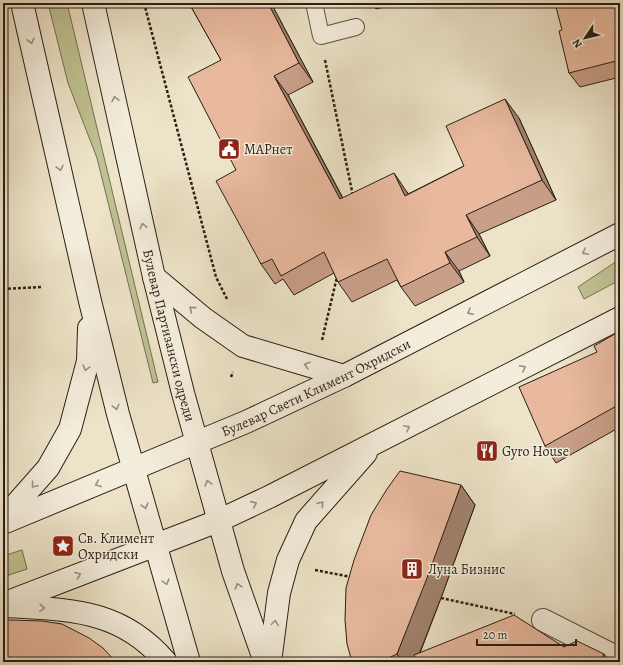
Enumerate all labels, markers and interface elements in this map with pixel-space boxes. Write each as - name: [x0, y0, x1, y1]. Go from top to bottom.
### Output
- north arrow: [565, 18, 605, 58]
- text: N: [569, 36, 586, 51]
- one-way arrow: [27, 38, 35, 44]
- one-way arrow: [111, 95, 119, 102]
- public building icon: МАРнет: [216, 136, 242, 162]
- place label: МАРнет: [244, 140, 292, 159]
- one-way arrow: [55, 165, 63, 171]
- one-way arrow: [139, 222, 148, 229]
- street label: Булевар Партизански одреди: [139, 247, 200, 424]
- one-way arrow: [582, 247, 590, 255]
- one-way arrow: [189, 306, 197, 313]
- one-way arrow: [467, 307, 474, 314]
- street label: Булевар Свети Климент Охридски: [218, 334, 414, 441]
- one-way arrow: [304, 361, 311, 370]
- one-way arrow: [83, 364, 91, 371]
- one-way arrow: [518, 366, 526, 373]
- one-way arrow: [111, 403, 120, 410]
- one-way arrow: [403, 425, 410, 433]
- restaurant icon: Gyro House: [474, 438, 500, 464]
- place label: Gyro House: [502, 442, 569, 461]
- one-way arrow: [94, 479, 102, 487]
- one-way arrow: [32, 480, 39, 487]
- one-way arrow: [204, 480, 213, 487]
- one-way arrow: [249, 501, 257, 509]
- one-way arrow: [316, 502, 323, 509]
- one-way arrow: [140, 503, 148, 509]
- place label: Св. Климент Охридски: [78, 529, 154, 564]
- place icon: Св. Климент Охридски: [50, 533, 76, 559]
- building icon: Луна Бизнис: [399, 556, 425, 582]
- place label: Луна Бизнис: [428, 560, 505, 579]
- one-way arrow: [75, 571, 82, 579]
- one-way arrow: [162, 579, 170, 586]
- one-way arrow: [235, 582, 243, 589]
- one-way arrow: [39, 604, 45, 613]
- one-way arrow: [270, 620, 279, 626]
- scale bar: [477, 621, 576, 647]
- text: 20 m: [483, 627, 507, 643]

